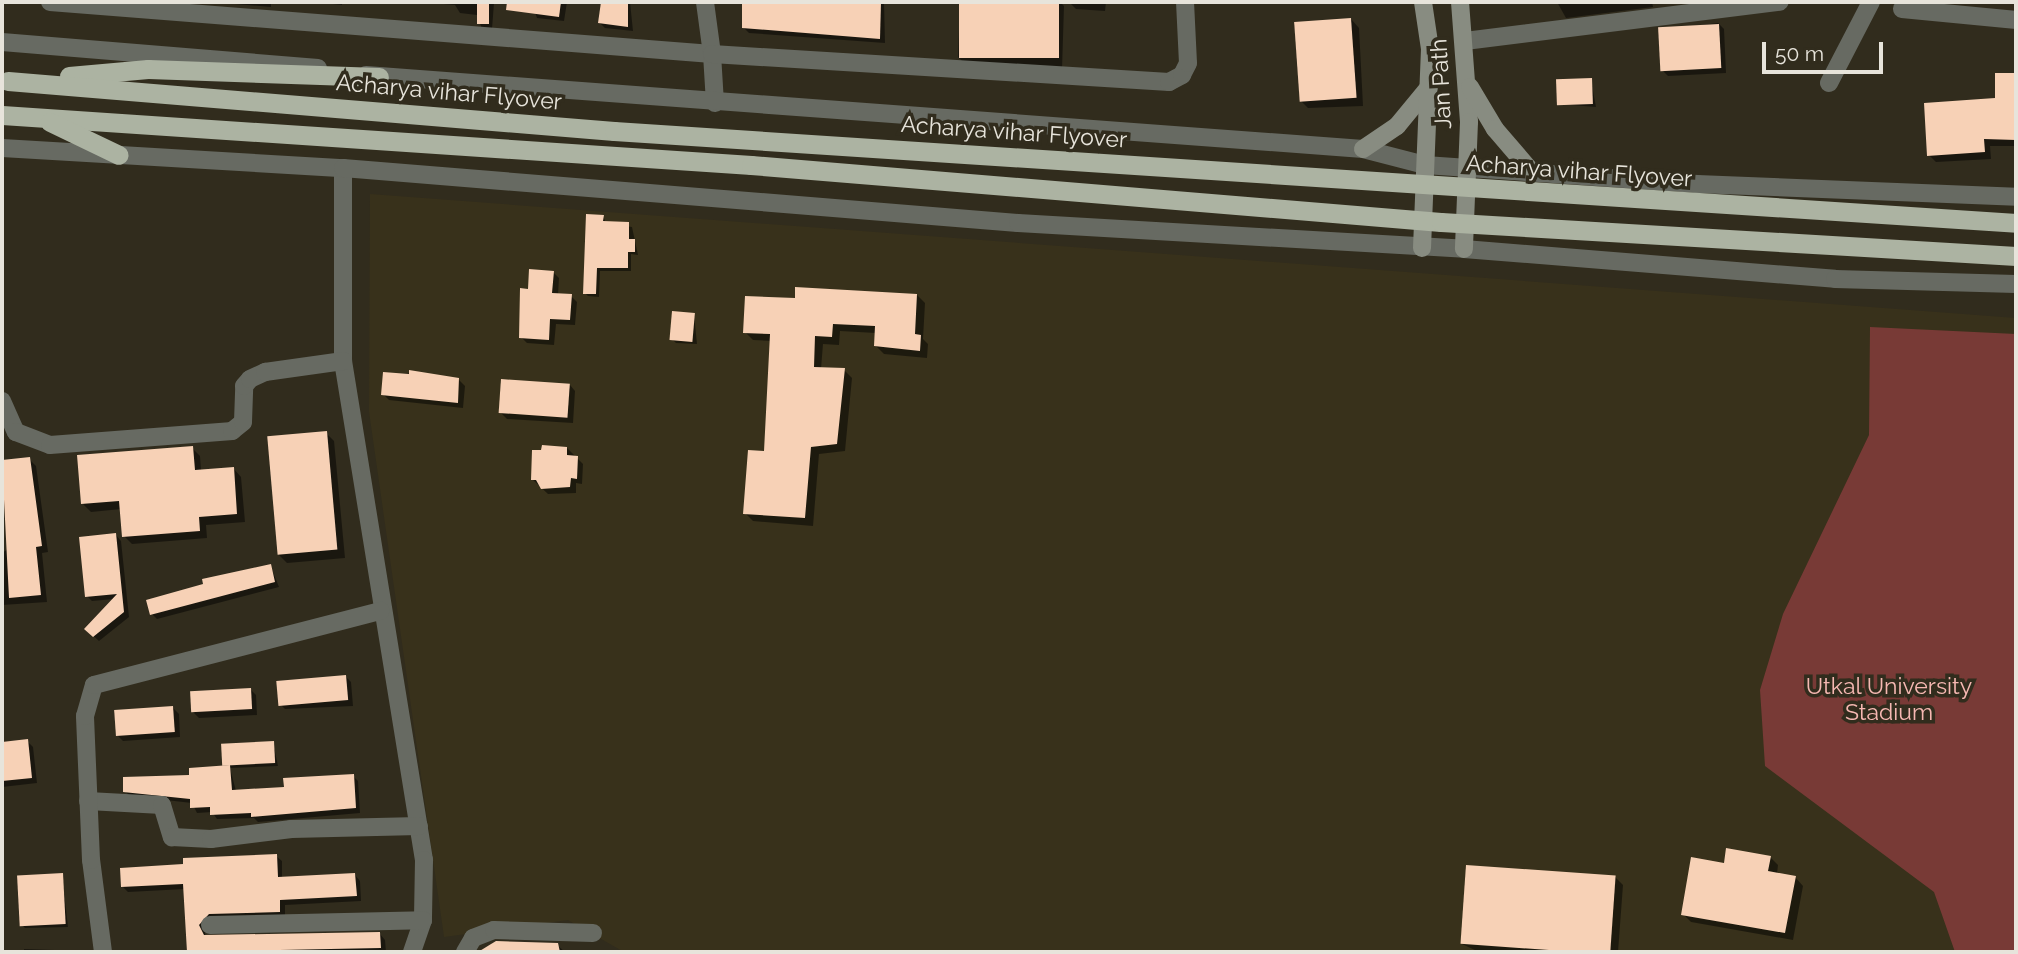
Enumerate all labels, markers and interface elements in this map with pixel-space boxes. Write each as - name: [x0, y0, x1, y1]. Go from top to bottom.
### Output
- scale bar: [1766, 28, 1887, 72]
- street label: Jan Path: [1425, 38, 1457, 130]
- text: 50 m: [1775, 41, 1824, 66]
- street label: Acharya vihar Flyover: [334, 68, 564, 116]
- street label: Acharya vihar Flyover: [899, 110, 1129, 154]
- street label: Acharya vihar Flyover: [1464, 149, 1694, 193]
- park label: Utkal University Stadium: [1805, 672, 1973, 726]

